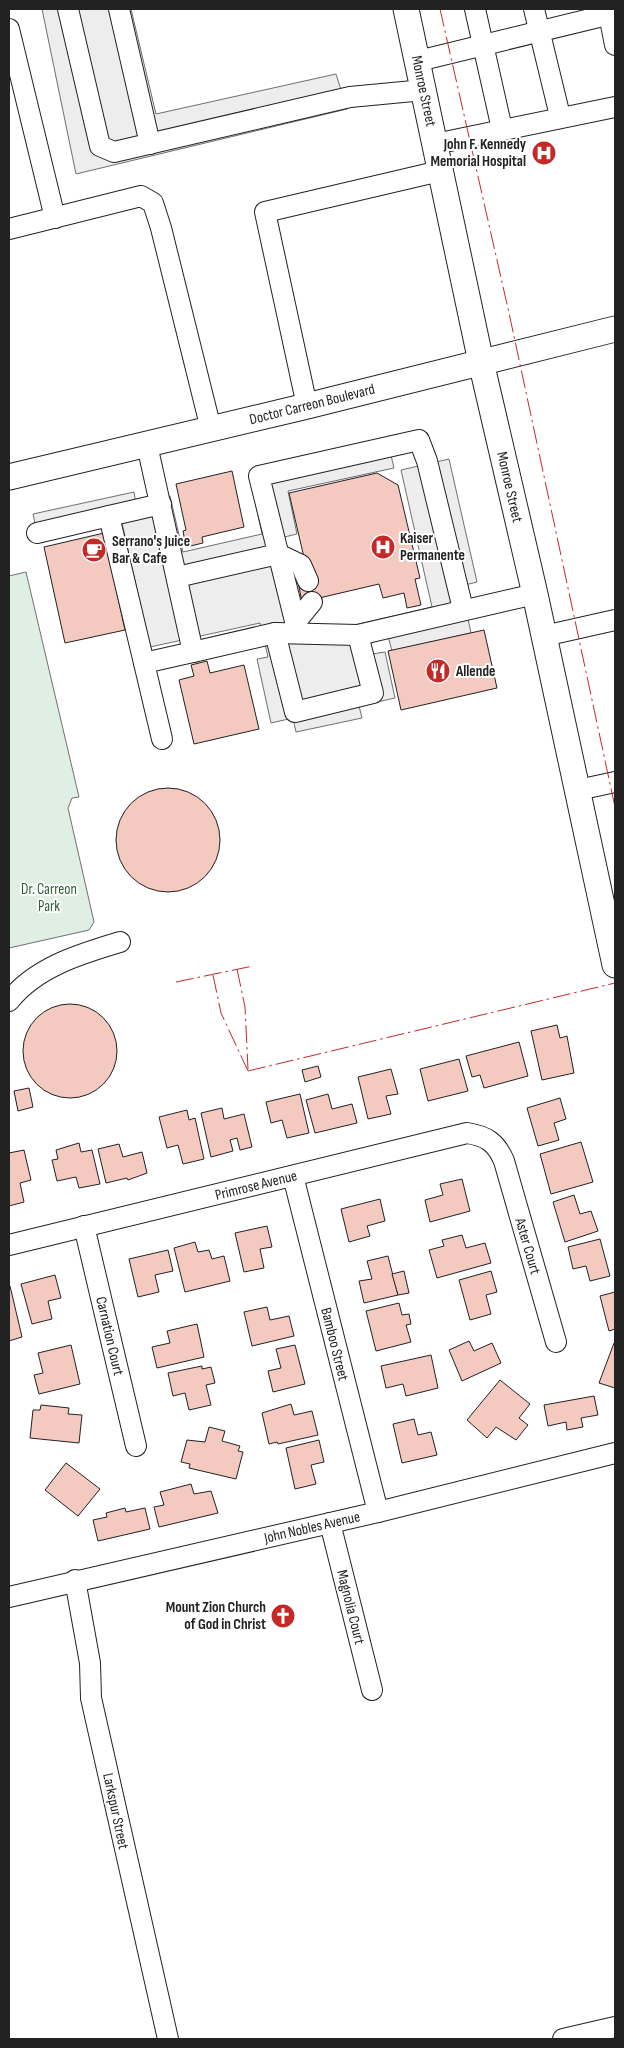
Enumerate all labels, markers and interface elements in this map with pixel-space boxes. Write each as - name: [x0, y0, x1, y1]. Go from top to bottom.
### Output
- street label: Monroe Street: [407, 54, 440, 129]
- place label: John F. Kennedy Memorial Hospital: [430, 135, 527, 171]
- hospital icon: John F. Kennedy Memorial Hospital: [531, 140, 557, 166]
- street label: Doctor Carreon Boulevard: [247, 380, 377, 429]
- street label: Monroe Street: [492, 450, 527, 525]
- place label: Kaiser Permanente: [400, 529, 465, 565]
- place label: Serrano's Juice Bar & Cafe: [112, 532, 190, 568]
- hospital icon: Kaiser Permanente: [370, 534, 396, 560]
- cafe icon: Serrano's Juice Bar & Cafe: [81, 537, 107, 563]
- restaurant icon: Allende: [425, 658, 451, 684]
- place label: Allende: [455, 662, 495, 681]
- park label: Dr. Carreon Park: [21, 880, 77, 916]
- street label: Primrose Avenue: [213, 1166, 299, 1205]
- street label: Aster Court: [510, 1215, 545, 1277]
- street label: Carnation Court: [91, 1295, 128, 1378]
- street label: Bamboo Street: [316, 1306, 353, 1383]
- street label: John Nobles Avenue: [261, 1507, 362, 1548]
- street label: Magnolia Court: [332, 1568, 369, 1647]
- place label: Mount Zion Church of God in Christ: [166, 1598, 266, 1634]
- church icon: Mount Zion Church of God in Christ: [270, 1603, 296, 1629]
- street label: Larkspur Street: [98, 1771, 133, 1851]

